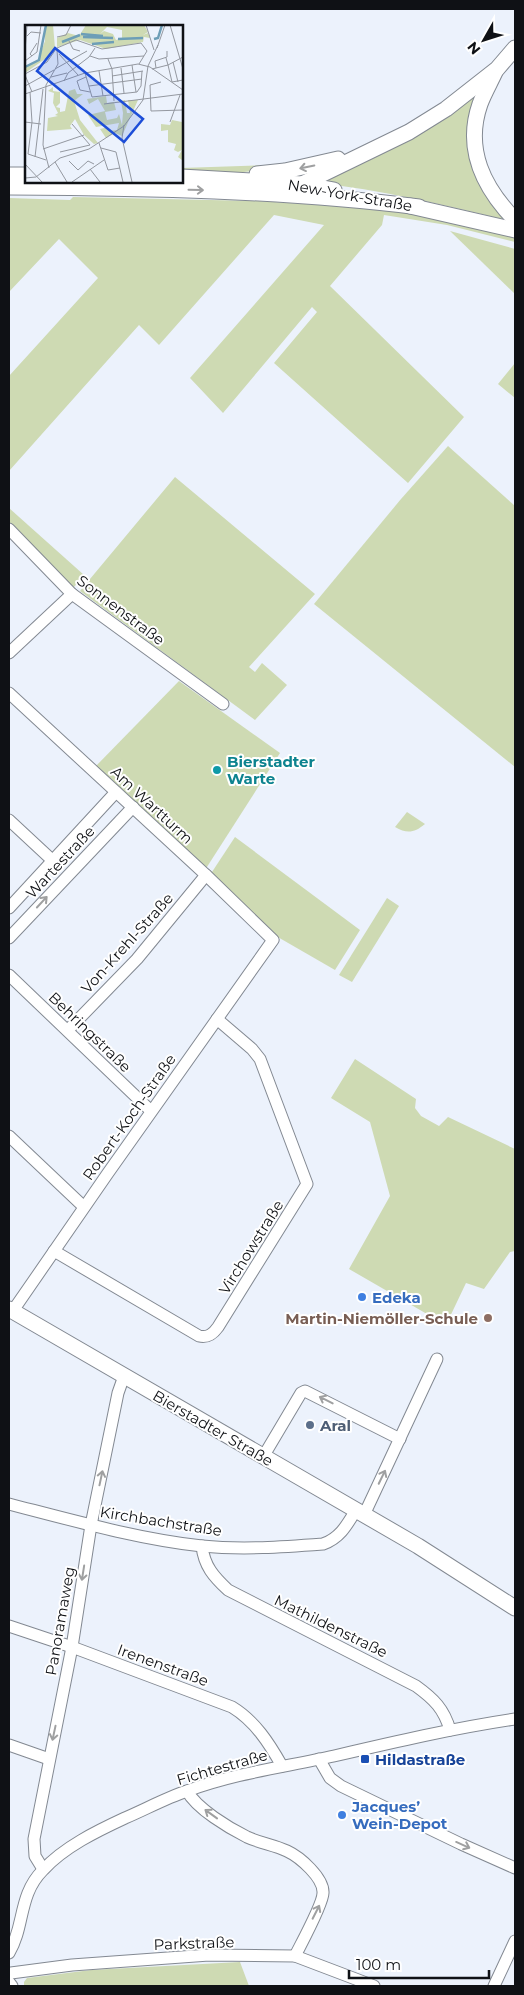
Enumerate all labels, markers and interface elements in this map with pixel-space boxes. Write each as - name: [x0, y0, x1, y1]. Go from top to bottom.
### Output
- north arrow: [459, 15, 509, 65]
- inset map: [25, 25, 182, 182]
- text: N: [463, 38, 484, 58]
- one-way arrow: [299, 162, 315, 172]
- street label: New-York-Straße: [286, 175, 414, 215]
- one-way arrow: [188, 185, 204, 194]
- street label: Sonnenstraße: [73, 571, 169, 649]
- place label: Bierstadter Warte: [227, 752, 316, 788]
- street label: Am Wartturm: [107, 762, 197, 848]
- marker: Bierstadter Warte: [211, 764, 223, 776]
- street label: Wartestraße: [21, 822, 99, 902]
- street label: Von-Krehl-Straße: [77, 889, 177, 997]
- one-way arrow: [36, 896, 48, 909]
- street label: Behringstraße: [45, 988, 135, 1076]
- street label: Robert-Koch-Straße: [78, 1050, 180, 1184]
- street label: Virchowstraße: [214, 1196, 288, 1298]
- place label: Edeka: [372, 1288, 421, 1307]
- marker: Edeka: [356, 1291, 368, 1303]
- place label: Martin-Niemöller-Schule: [285, 1309, 478, 1328]
- marker: Martin-Niemöller-Schule: [482, 1312, 494, 1324]
- street label: Bierstadter Straße: [149, 1386, 277, 1470]
- one-way arrow: [319, 1395, 334, 1404]
- place label: Aral: [319, 1416, 351, 1435]
- marker: Aral: [304, 1419, 316, 1431]
- one-way arrow: [97, 1470, 106, 1486]
- one-way arrow: [378, 1470, 387, 1485]
- street label: Kirchbachstraße: [99, 1502, 223, 1540]
- street label: Panoramaweg: [41, 1565, 79, 1677]
- one-way arrow: [78, 1565, 88, 1581]
- street label: Mathildenstraße: [271, 1590, 391, 1662]
- street label: Irenenstraße: [115, 1640, 211, 1690]
- one-way arrow: [49, 1725, 59, 1741]
- street label: Fichtestraße: [174, 1745, 270, 1789]
- place label: Hildastraße: [375, 1750, 465, 1769]
- marker: Hildastraße: [359, 1753, 371, 1765]
- place label: Jacques’ Wein-Depot: [351, 1797, 448, 1833]
- one-way arrow: [205, 1809, 219, 1819]
- marker: Jacques’ Wein-Depot: [336, 1809, 348, 1821]
- one-way arrow: [455, 1840, 470, 1850]
- one-way arrow: [312, 1905, 321, 1920]
- street label: Parkstraße: [153, 1932, 235, 1954]
- scale bar: [349, 1948, 489, 1980]
- text: 100 m: [356, 1955, 401, 1974]

